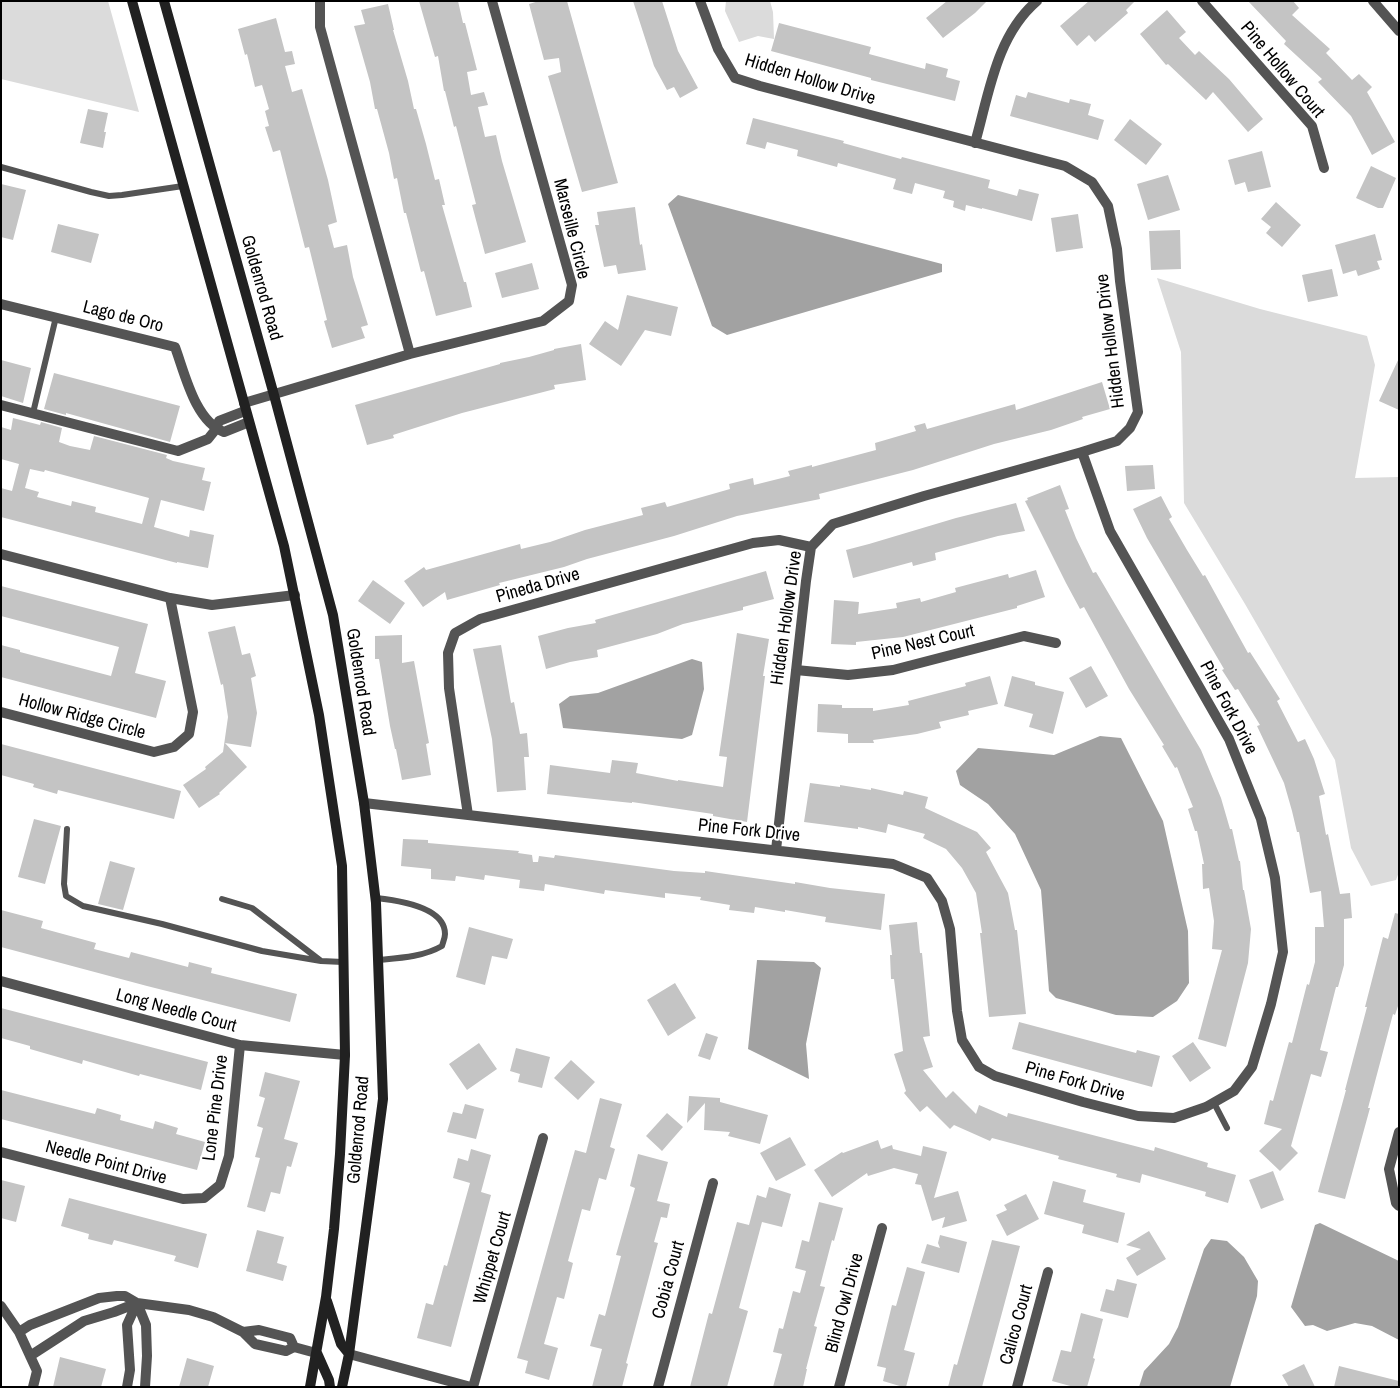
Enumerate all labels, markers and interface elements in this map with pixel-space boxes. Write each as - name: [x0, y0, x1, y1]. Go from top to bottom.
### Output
- street label: Pine Hollow Court: [1235, 17, 1329, 123]
- street label: Hidden Hollow Drive: [742, 50, 878, 110]
- street label: Marseille Circle: [548, 177, 594, 281]
- street label: Goldenrod Road: [236, 233, 286, 343]
- street label: Hidden Hollow Drive: [1092, 273, 1130, 409]
- street label: Lago de Oro: [81, 297, 165, 337]
- street label: Hidden Hollow Drive: [767, 549, 807, 687]
- street label: Pineda Drive: [494, 564, 582, 608]
- street label: Pine Nest Court: [869, 621, 977, 665]
- street label: Goldenrod Road: [341, 627, 379, 737]
- street label: Pine Fork Drive: [1194, 658, 1262, 758]
- street label: Hollow Ridge Circle: [16, 690, 148, 744]
- street label: Pine Fork Drive: [697, 815, 801, 847]
- street label: Long Needle Court: [113, 985, 239, 1037]
- street label: Lone Pine Drive: [199, 1054, 233, 1162]
- street label: Pine Fork Drive: [1023, 1057, 1127, 1107]
- street label: Goldenrod Road: [344, 1075, 374, 1185]
- street label: Needle Point Drive: [43, 1136, 169, 1190]
- street label: Whippet Court: [470, 1209, 516, 1307]
- street label: Cobia Court: [648, 1239, 690, 1321]
- street label: Blind Owl Drive: [821, 1251, 869, 1355]
- street label: Calico Court: [996, 1283, 1038, 1367]

